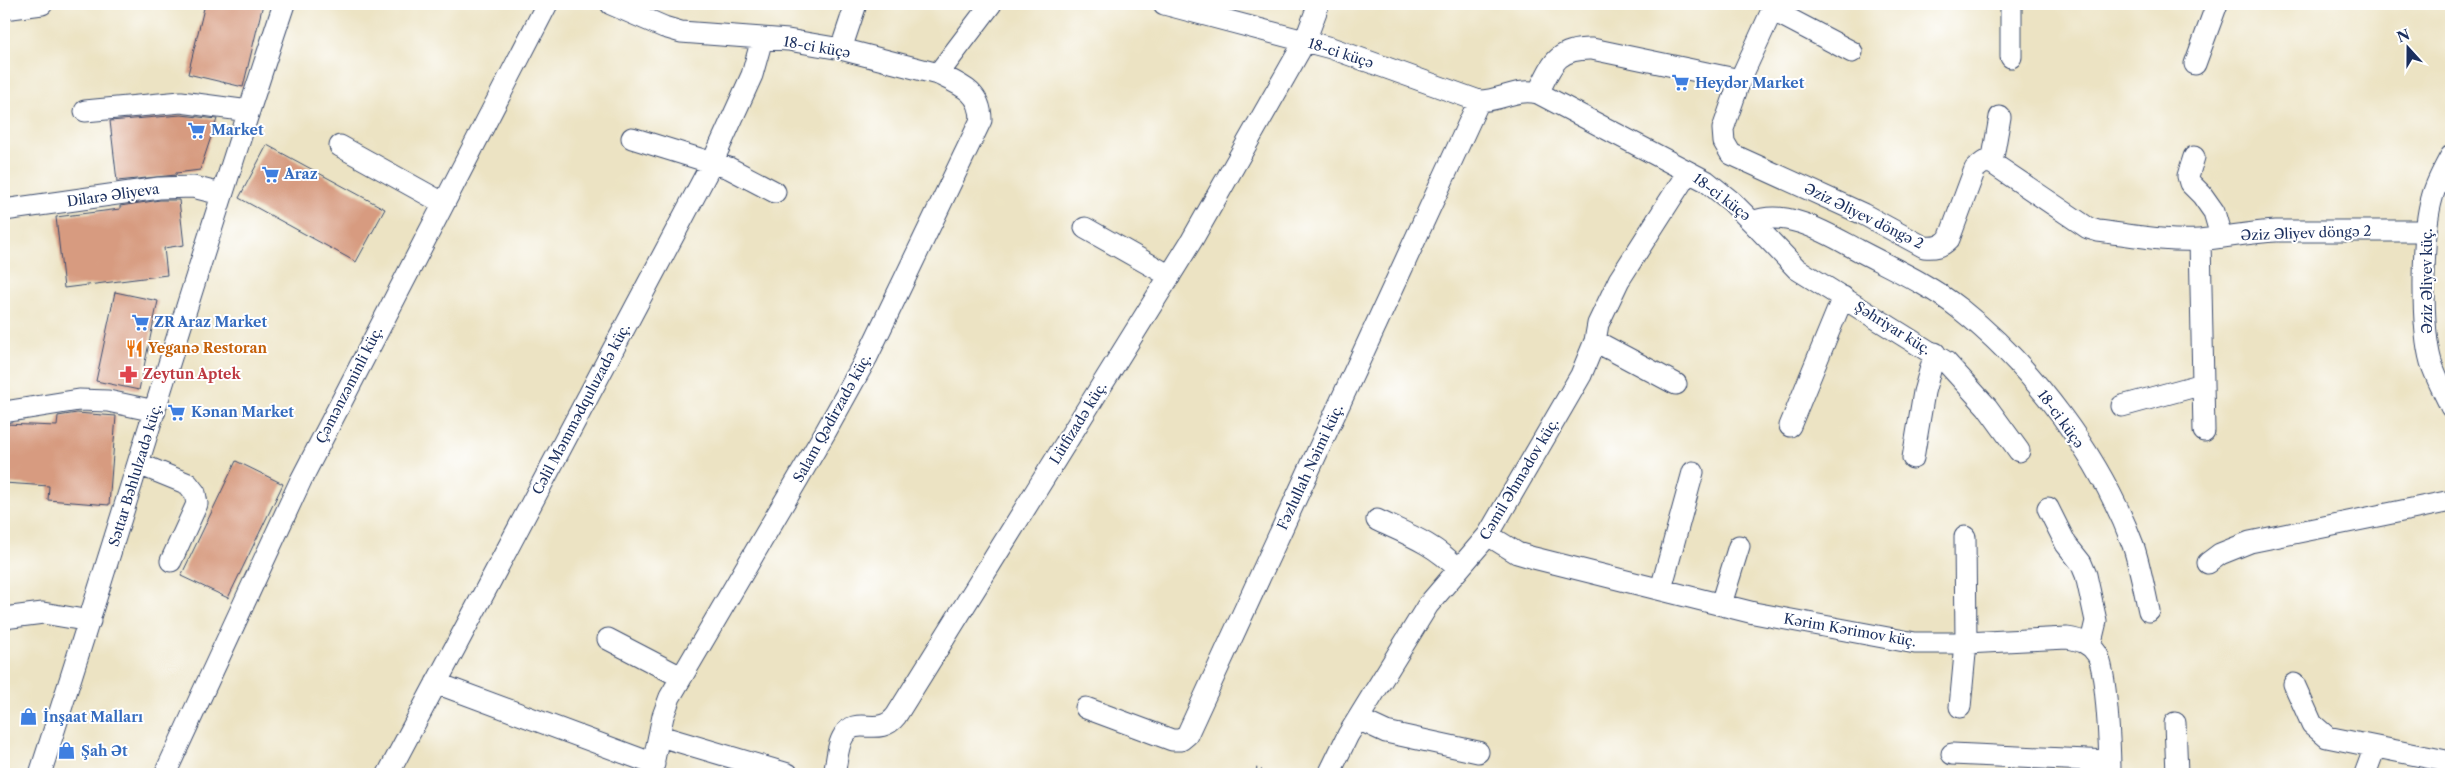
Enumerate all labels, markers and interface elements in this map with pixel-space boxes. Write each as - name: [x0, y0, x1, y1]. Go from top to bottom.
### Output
- north arrow: [2382, 22, 2432, 72]
- text: N: [2394, 25, 2412, 46]
- street label: 18-ci küçə: [782, 32, 852, 62]
- street label: 18-ci küçə: [1306, 34, 1376, 72]
- supermarket icon: Heydər Market: [1671, 73, 1691, 93]
- place label: Heydər Market: [1695, 74, 1805, 92]
- supermarket icon: Market: [187, 120, 207, 140]
- place label: Market: [211, 121, 264, 139]
- supermarket icon: Araz: [260, 164, 280, 184]
- place label: Araz: [283, 165, 318, 183]
- street label: 18-ci küçə: [1690, 169, 1755, 225]
- street label: Əziz Əliyev döngə 2: [1801, 179, 1927, 253]
- street label: Dilarə Əliyeva: [66, 180, 161, 210]
- street label: Əziz Əliyev döngə 2: [2240, 222, 2372, 244]
- street label: Əziz Əliyev küç.: [2418, 228, 2436, 334]
- street label: Şəhriyar küç.: [1851, 297, 1935, 359]
- supermarket icon: ZR Araz Market: [130, 312, 150, 332]
- place label: ZR Araz Market: [154, 313, 267, 331]
- street label: Cəlil Məmmədquluzadə küç.: [528, 320, 634, 498]
- street label: Çəmənzəminli küç.: [312, 323, 386, 447]
- restaurant icon: Yeganə Restoran: [124, 338, 144, 358]
- place label: Yeganə Restoran: [147, 339, 268, 357]
- street label: Salam Qədirzadə küç.: [789, 350, 875, 486]
- pharmacy icon: Zeytun Aptek: [119, 364, 139, 384]
- place label: Zeytun Aptek: [143, 365, 241, 383]
- street label: Lütfizadə küç.: [1046, 378, 1110, 468]
- street label: 18-ci küçə: [2034, 386, 2088, 452]
- street label: Səttar Bəhlulzadə küç.: [105, 401, 165, 549]
- street label: Fəzlullah Nəimi küç.: [1273, 401, 1347, 533]
- supermarket icon: Kənan Market: [167, 402, 187, 422]
- place label: Kənan Market: [191, 403, 294, 421]
- street label: Cəmil Əhmədov küç.: [1475, 415, 1563, 543]
- street label: Kərim Kərimov küç.: [1782, 609, 1918, 651]
- shop icon: İnşaat Malları: [19, 707, 39, 727]
- place label: İnşaat Malları: [43, 708, 143, 726]
- shop icon: Şah Ət: [57, 741, 77, 761]
- place label: Şah Ət: [81, 742, 128, 760]

